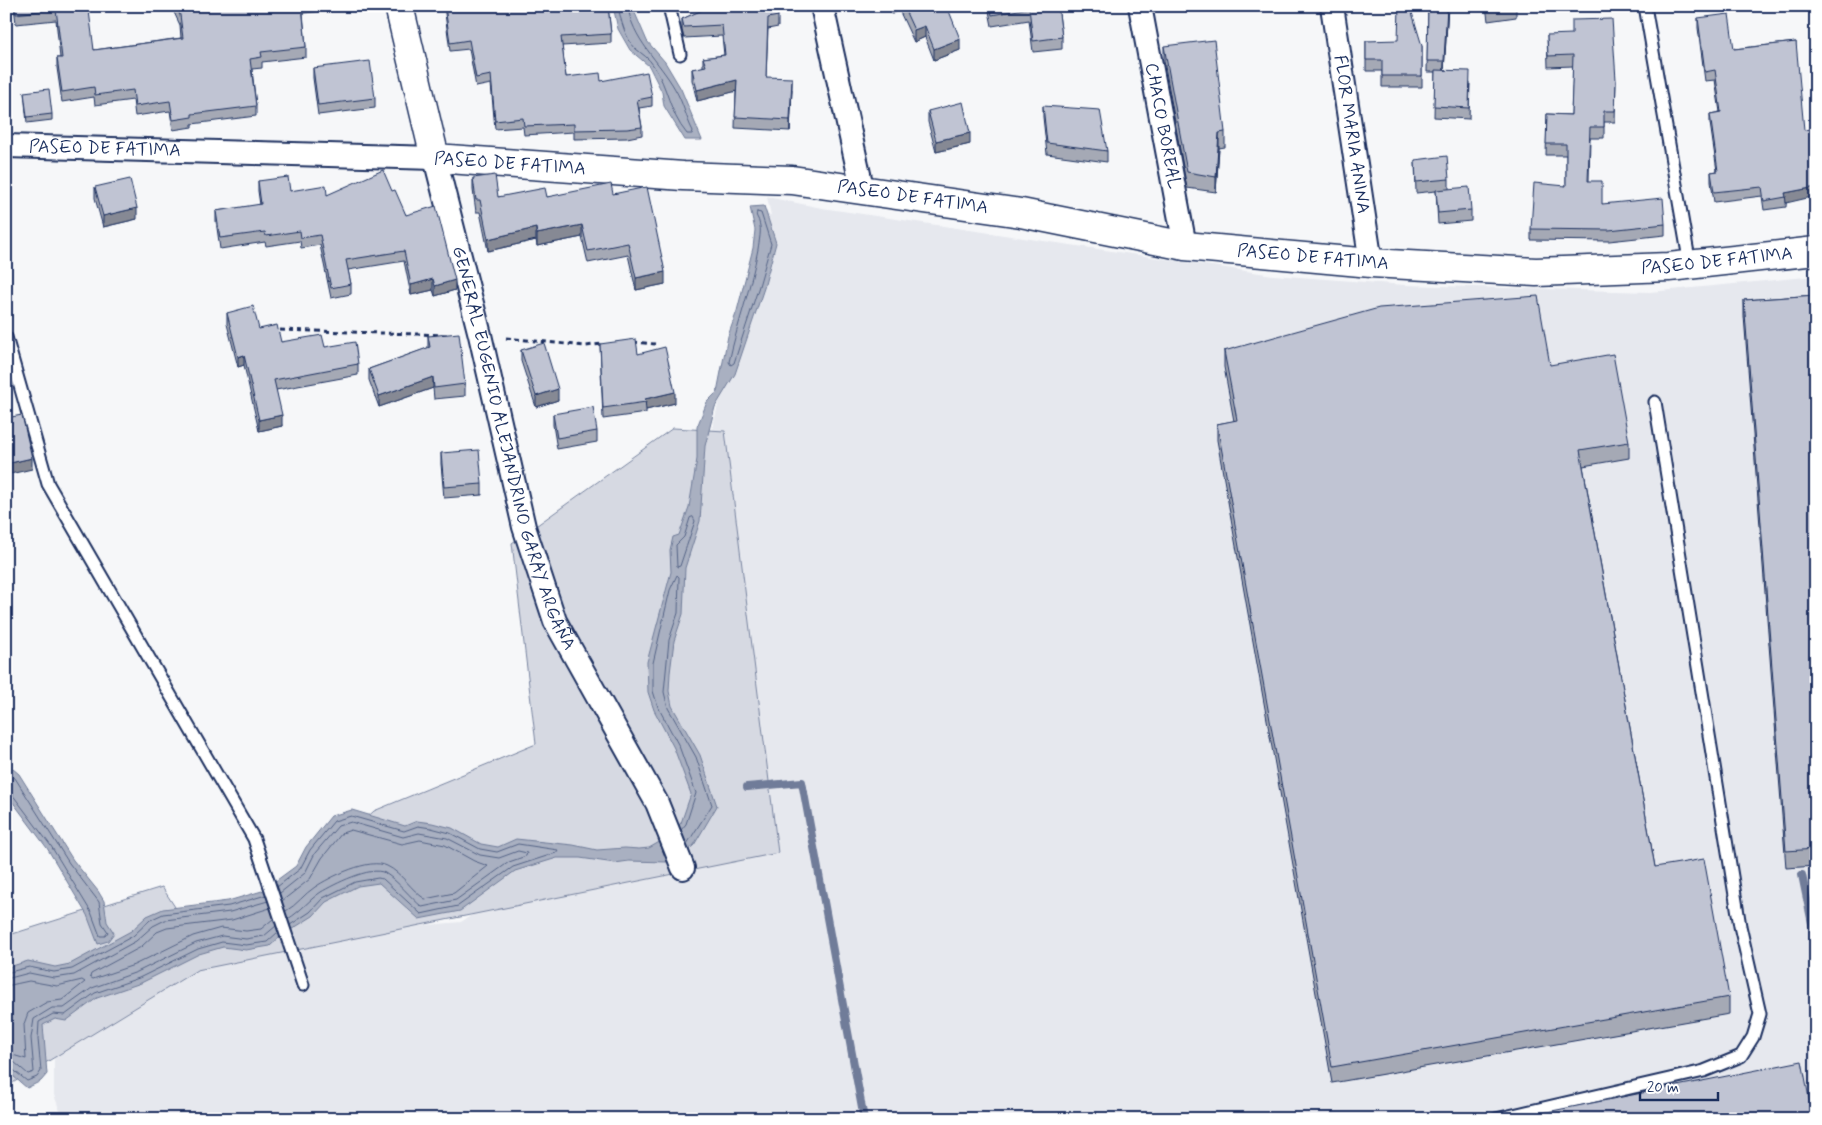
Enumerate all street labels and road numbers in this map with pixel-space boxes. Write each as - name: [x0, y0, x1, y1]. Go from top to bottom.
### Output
- street label: FLOR MARIA ANINA: [1328, 54, 1375, 216]
- street label: CHACO BOREAL: [1139, 61, 1186, 191]
- street label: PASEO DE FATIMA: [29, 135, 181, 163]
- street label: PASEO DE FATIMA: [433, 147, 587, 181]
- street label: PASEO DE FATIMA: [836, 175, 990, 220]
- street label: PASEO DE FATIMA: [1236, 239, 1389, 276]
- street label: PASEO DE FATIMA: [1641, 242, 1794, 280]
- street label: GENERAL EUGENIO ALEJANDRINO GARAY ARGAÑA: [446, 243, 581, 655]

